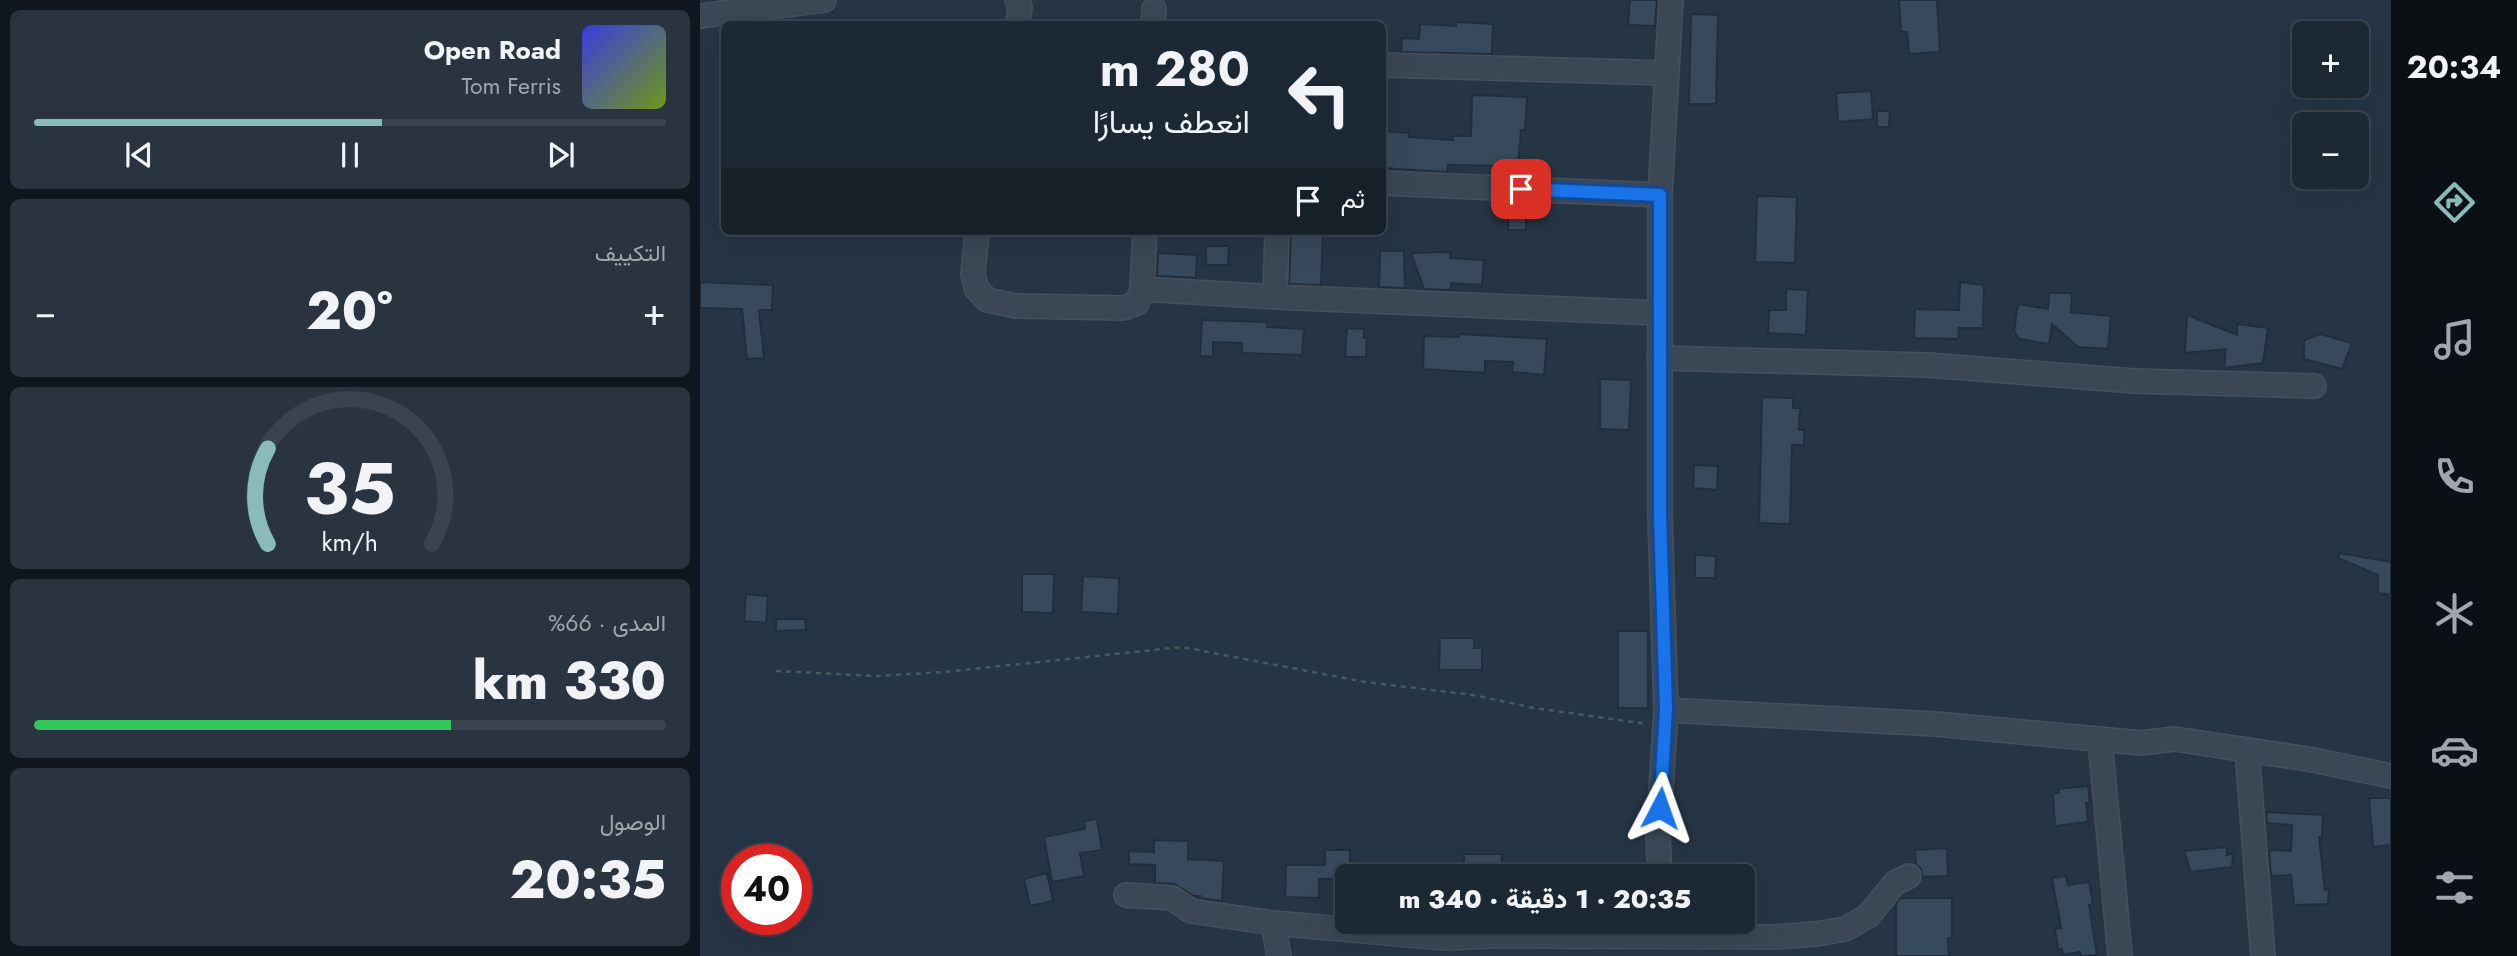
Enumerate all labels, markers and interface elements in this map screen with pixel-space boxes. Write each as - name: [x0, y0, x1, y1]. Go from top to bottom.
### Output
- map controls: [2292, 21, 2369, 189]
- button: +: [2292, 21, 2369, 98]
- text: Open Road: [424, 31, 561, 69]
- text: 280 m: [1100, 34, 1250, 104]
- text: 20:34: [2407, 44, 2501, 90]
- icon: left: [1274, 49, 1365, 140]
- text: Tom Ferris: [462, 69, 561, 103]
- text: انعطف يسارًا: [1093, 99, 1250, 145]
- button: −: [2292, 112, 2369, 189]
- icon: previous: [120, 136, 158, 174]
- icon: pause: [331, 136, 369, 174]
- icon: next: [542, 136, 580, 174]
- pin: [1491, 159, 1551, 219]
- icon: arrive: [1502, 170, 1540, 208]
- icon: directions: [2430, 178, 2479, 227]
- text: ثم: [1341, 180, 1365, 218]
- icon: arrive: [1289, 182, 1327, 220]
- text: التكييف: [595, 236, 666, 270]
- text: 20°: [306, 273, 393, 349]
- text: −: [34, 284, 56, 339]
- text: +: [643, 284, 666, 339]
- icon: music: [2430, 315, 2479, 364]
- text: 35: [304, 436, 396, 541]
- icon: phone: [2430, 452, 2479, 501]
- text: km/h: [322, 524, 378, 560]
- icon: climate: [2430, 589, 2479, 638]
- text: المدى · 66%: [548, 606, 666, 640]
- text: 330 km: [473, 643, 666, 719]
- icon: car: [2430, 726, 2479, 775]
- position arrow: [1623, 771, 1697, 845]
- text: الوصول: [600, 805, 666, 839]
- text: 20:35: [510, 842, 666, 918]
- speed limit sign: 40: [721, 844, 812, 935]
- icon: filters: [2430, 863, 2479, 912]
- text: 20:35 · 1 دقيقة · 340 m: [1399, 880, 1691, 918]

